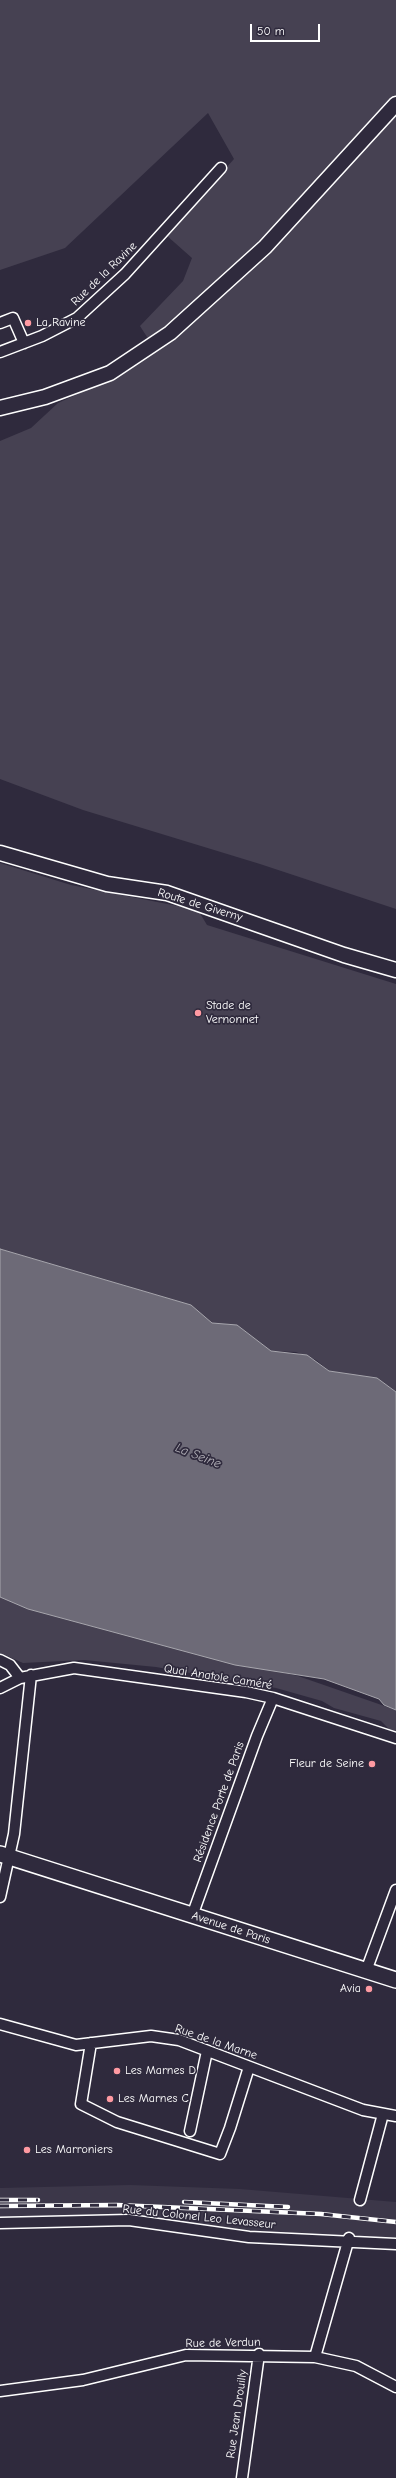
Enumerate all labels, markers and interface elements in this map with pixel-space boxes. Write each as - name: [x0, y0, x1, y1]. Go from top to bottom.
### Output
- scale bar: [252, 16, 322, 42]
- text: 50 m: [257, 24, 285, 38]
- street label: Rue de la Ravine: [68, 239, 140, 309]
- place label: La Ravine: [36, 316, 86, 330]
- marker: La Ravine: [23, 318, 33, 328]
- street label: Route de Giverny: [156, 885, 244, 925]
- place label: Stade de Vernonnet: [206, 999, 258, 1027]
- marker: Stade de Vernonnet: [193, 1008, 203, 1018]
- water label: La Seine: [173, 1440, 223, 1472]
- street label: Quai Anatole Caméré: [163, 1661, 273, 1693]
- street label: Résidence Porte de Paris: [190, 1740, 248, 1864]
- place label: Fleur de Seine: [289, 1757, 364, 1771]
- marker: Fleur de Seine: [367, 1759, 377, 1769]
- street label: Avenue de Paris: [190, 1909, 272, 1947]
- place label: Avia: [340, 1982, 361, 1996]
- marker: Avia: [364, 1984, 374, 1994]
- street label: Rue de la Marne: [173, 2021, 259, 2063]
- place label: Les Marnes D: [125, 2064, 196, 2078]
- marker: Les Marnes D: [112, 2066, 122, 2076]
- place label: Les Marnes C: [118, 2092, 189, 2106]
- marker: Les Marnes C: [105, 2094, 115, 2104]
- place label: Les Marroniers: [35, 2143, 113, 2157]
- marker: Les Marroniers: [22, 2145, 32, 2155]
- street label: Rue du Colonel Leo Levasseur: [122, 2202, 276, 2232]
- street label: Rue de Verdun: [185, 2335, 261, 2351]
- street label: Rue Jean Drouilly: [224, 2369, 250, 2459]

